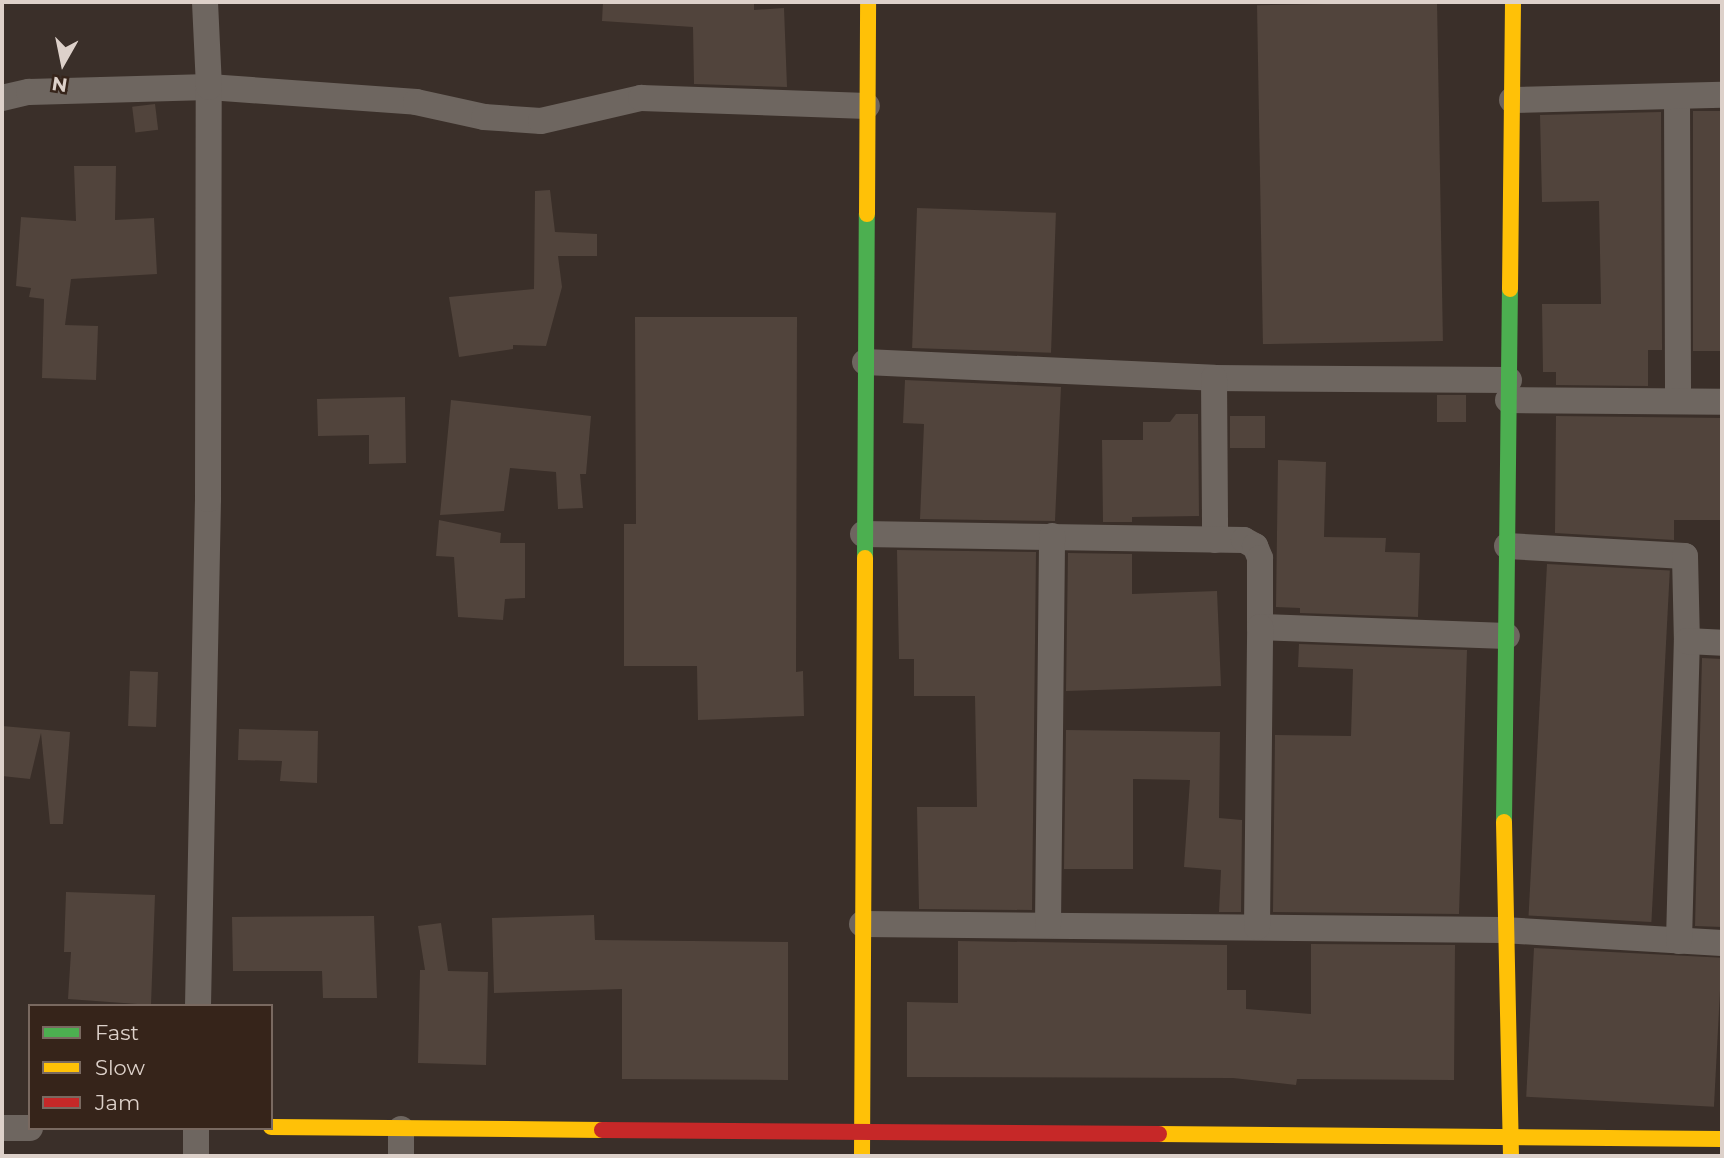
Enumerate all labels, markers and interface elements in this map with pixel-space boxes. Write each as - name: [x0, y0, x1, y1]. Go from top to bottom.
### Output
- north arrow: [28, 28, 98, 98]
- text: N: [50, 72, 69, 97]
- legend: [28, 1004, 273, 1130]
- text: Fast: [95, 1020, 139, 1045]
- text: Slow: [95, 1055, 145, 1080]
- text: Jam: [95, 1090, 140, 1115]

